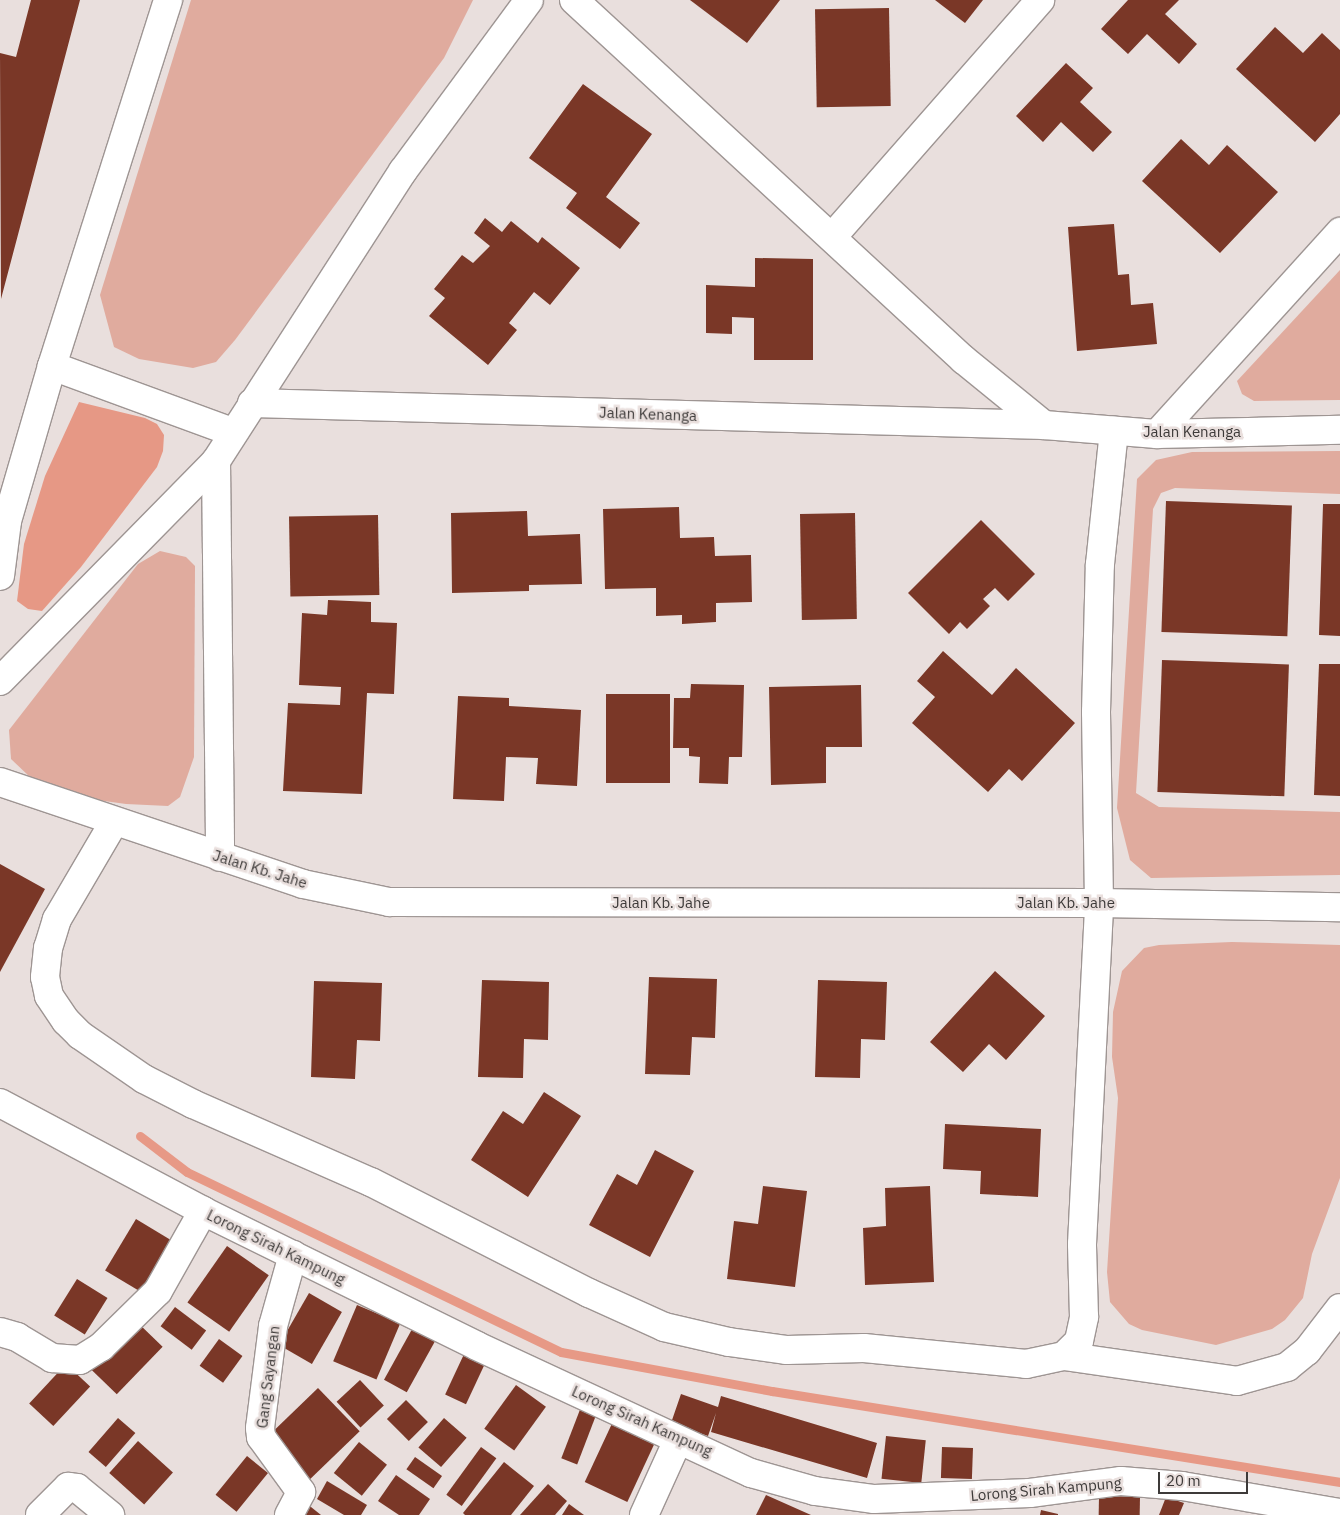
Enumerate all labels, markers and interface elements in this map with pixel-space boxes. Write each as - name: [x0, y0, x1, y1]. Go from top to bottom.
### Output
- street label: Jalan Kenanga: [599, 403, 697, 425]
- street label: Jalan Kenanga: [1143, 423, 1241, 441]
- street label: Jalan Kb. Jahe: [211, 846, 309, 892]
- street label: Jalan Kb. Jahe: [612, 894, 710, 912]
- street label: Jalan Kb. Jahe: [1017, 894, 1115, 912]
- street label: Lorong Sirah Kampung: [204, 1206, 348, 1288]
- street label: Gang Sayangan: [253, 1325, 283, 1429]
- street label: Lorong Sirah Kampung: [569, 1382, 715, 1460]
- scale bar: [1160, 1462, 1250, 1494]
- text: 20 m: [1166, 1471, 1201, 1490]
- street label: Lorong Sirah Kampung: [970, 1473, 1122, 1505]

